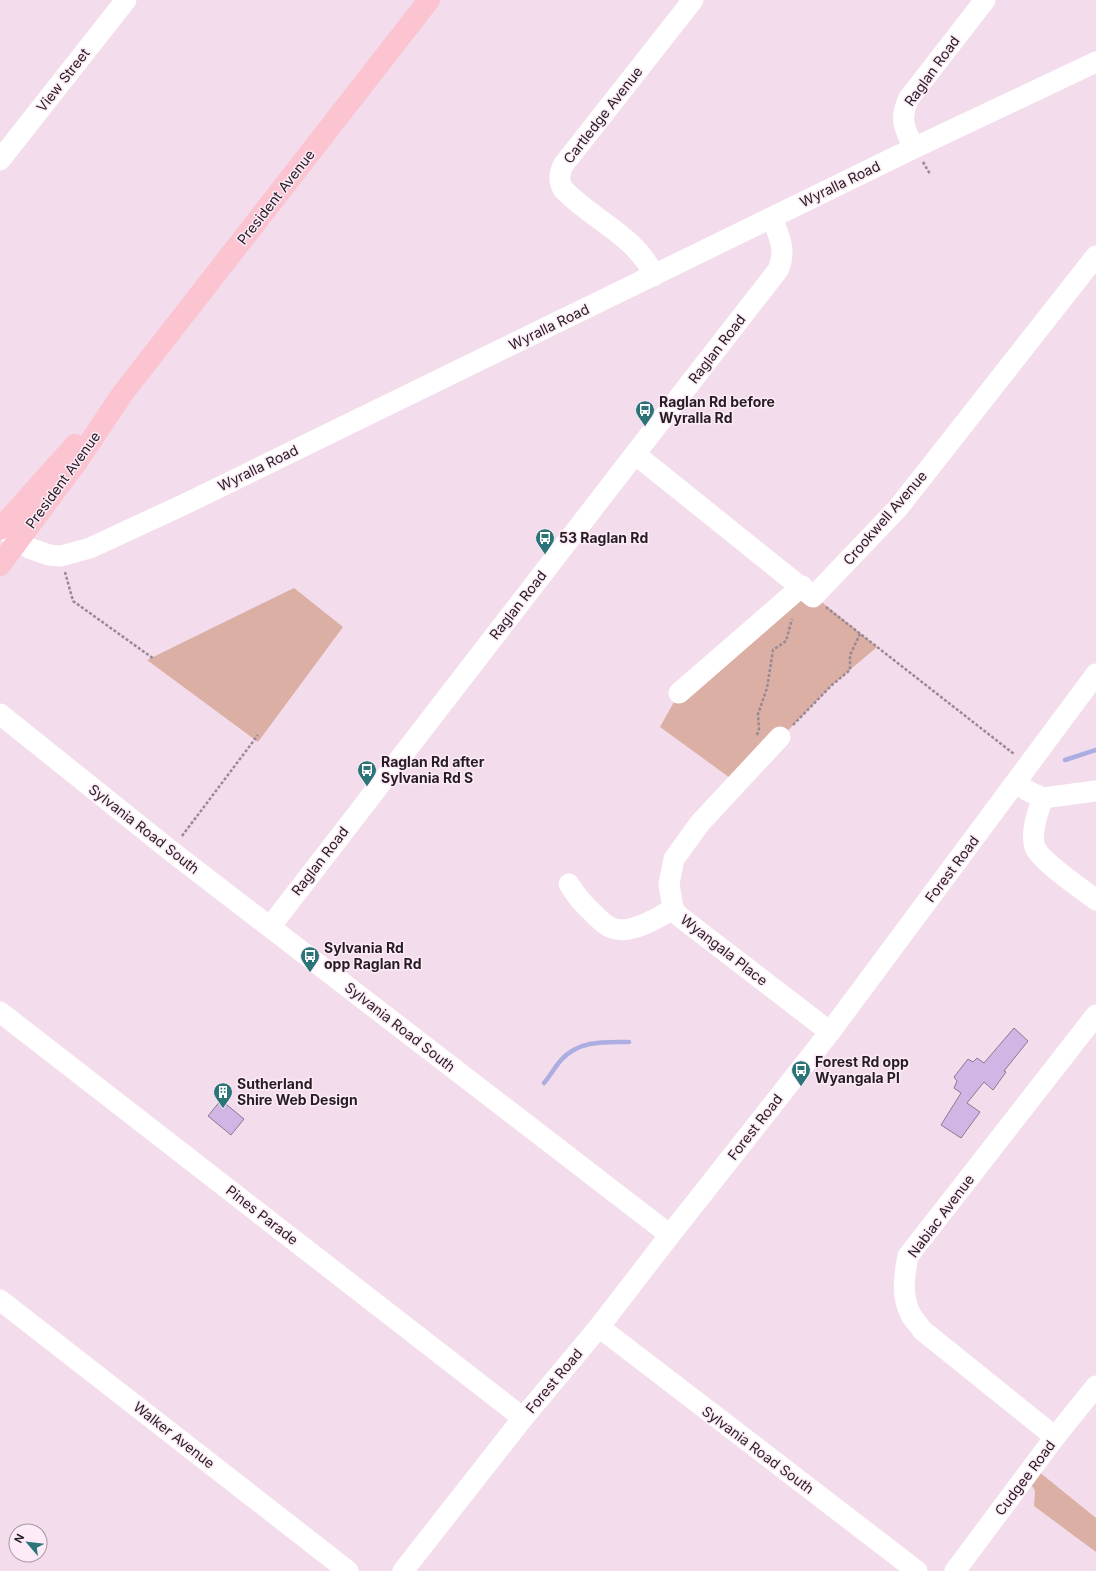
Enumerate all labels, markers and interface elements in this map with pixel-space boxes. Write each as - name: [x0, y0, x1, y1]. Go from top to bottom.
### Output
- street label: Raglan Road: [900, 32, 963, 109]
- street label: View Street: [33, 44, 93, 115]
- street label: Cartledge Avenue: [560, 63, 646, 166]
- street label: President Avenue: [233, 146, 318, 247]
- street label: Wyralla Road: [797, 157, 883, 210]
- street label: Wyralla Road: [506, 300, 592, 353]
- street label: Raglan Road: [684, 311, 749, 386]
- place label: Raglan Rd before Wyralla Rd: [659, 393, 775, 426]
- bus stop icon: Raglan Rd before Wyralla Rd: [634, 399, 656, 427]
- street label: President Avenue: [22, 428, 103, 531]
- street label: Wyralla Road: [215, 441, 301, 494]
- street label: Crookwell Avenue: [839, 467, 930, 568]
- bus stop icon: 53 Raglan Rd: [534, 527, 556, 555]
- place label: 53 Raglan Rd: [559, 529, 648, 546]
- street label: Raglan Road: [485, 567, 550, 642]
- place label: Raglan Rd after Sylvania Rd S: [381, 753, 485, 786]
- bus stop icon: Raglan Rd after Sylvania Rd S: [356, 759, 378, 787]
- street label: Sylvania Road South: [86, 780, 203, 877]
- street label: Raglan Road: [287, 823, 352, 898]
- street label: Forest Road: [921, 832, 982, 905]
- street label: Wyangala Place: [677, 910, 771, 989]
- place label: Sylvania Rd opp Raglan Rd: [324, 939, 421, 972]
- bus stop icon: Sylvania Rd opp Raglan Rd: [299, 945, 321, 973]
- street label: Sylvania Road South: [342, 978, 459, 1075]
- place label: Forest Rd opp Wyangala Pl: [815, 1053, 909, 1086]
- bus stop icon: Forest Rd opp Wyangala Pl: [790, 1059, 812, 1087]
- place label: Sutherland Shire Web Design: [237, 1075, 358, 1108]
- building icon: Sutherland Shire Web Design: [212, 1081, 234, 1109]
- street label: Forest Road: [724, 1090, 786, 1163]
- street label: Nabiac Avenue: [904, 1171, 977, 1260]
- street label: Pines Parade: [223, 1181, 302, 1248]
- street label: Forest Road: [522, 1345, 586, 1416]
- street label: Walker Avenue: [130, 1398, 218, 1472]
- street label: Sylvania Road South: [699, 1402, 818, 1497]
- street label: Cudgee Road: [991, 1437, 1058, 1519]
- north arrow: [8, 1523, 48, 1563]
- text: N: [11, 1531, 27, 1545]

